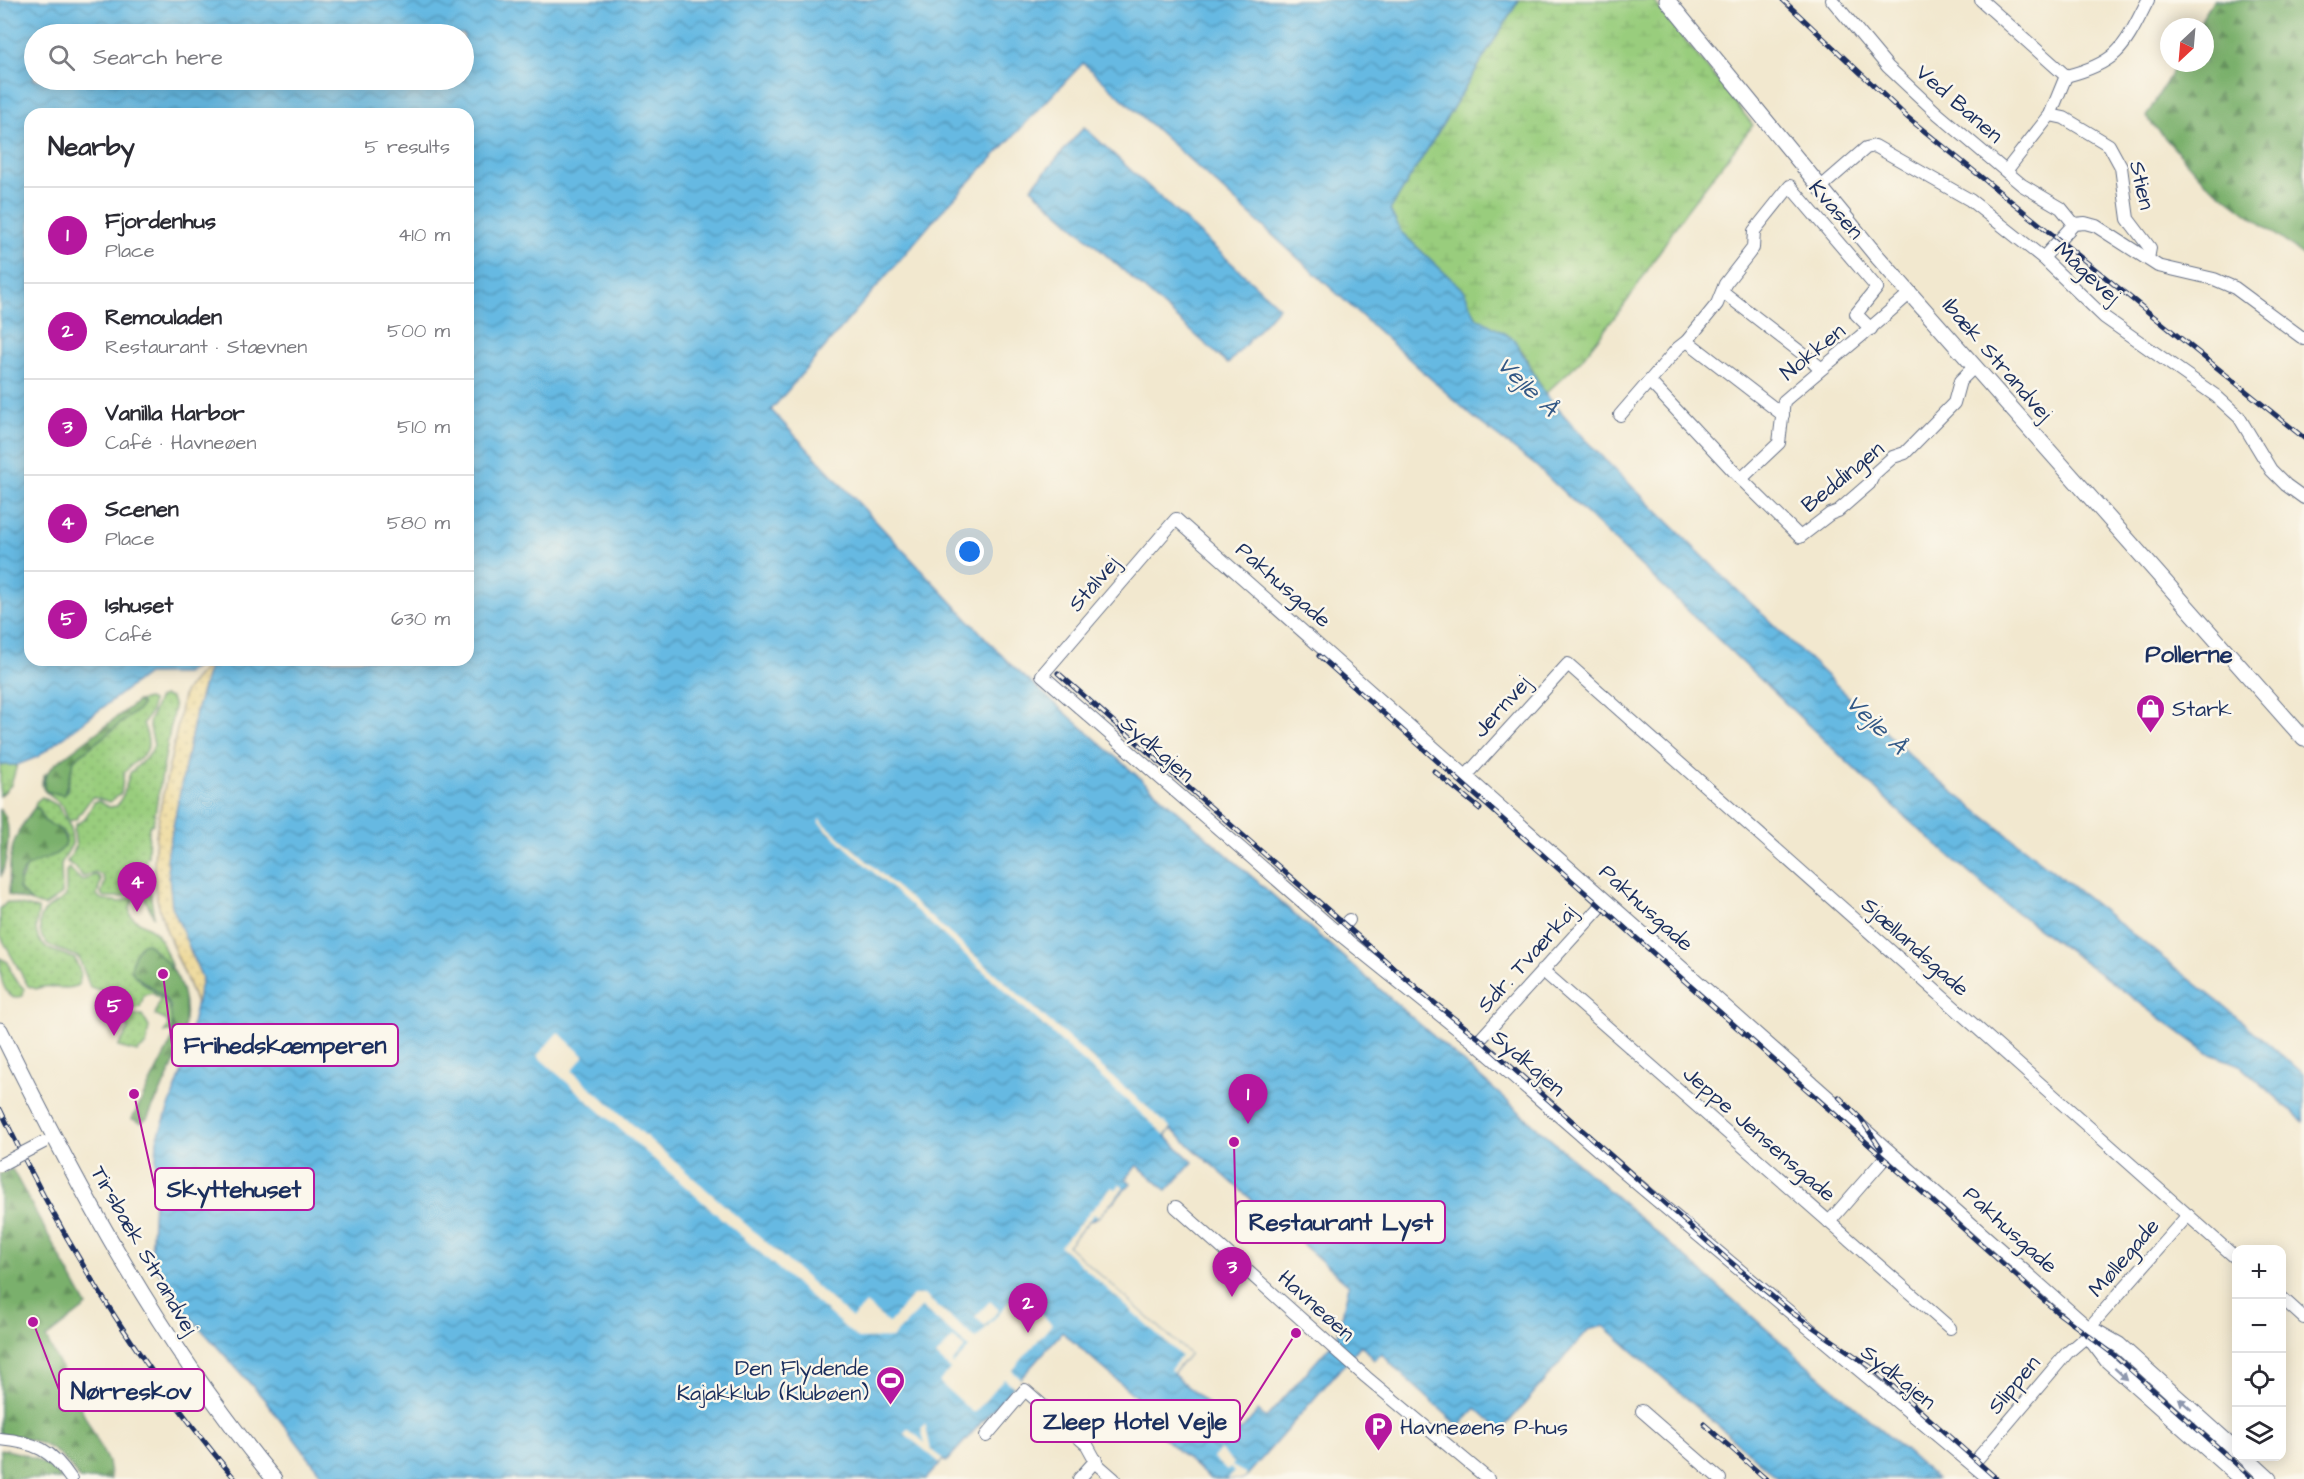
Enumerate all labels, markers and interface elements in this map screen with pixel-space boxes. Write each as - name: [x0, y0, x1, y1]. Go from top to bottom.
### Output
- north arrow: [2160, 18, 2214, 72]
- search box: [24, 24, 474, 90]
- icon: search: [45, 41, 78, 74]
- text: Search here: [93, 42, 223, 73]
- street label: Ved Banen: [1909, 57, 2009, 151]
- text: Nearby: [48, 129, 135, 165]
- text: 5 results: [365, 133, 450, 161]
- street label: Stien: [2121, 158, 2162, 213]
- street label: Kvasen: [1801, 173, 1870, 247]
- text: Fjordenhus: [105, 206, 216, 237]
- text: 1: [66, 221, 69, 249]
- text: 410 m: [398, 221, 450, 249]
- street label: Mågevej: [2047, 235, 2127, 312]
- text: Place: [105, 237, 155, 265]
- street label: Ibæk Strandvej: [1935, 292, 2059, 428]
- text: Remouladen: [105, 302, 222, 333]
- street label: Nokken: [1774, 316, 1852, 388]
- text: 2: [62, 317, 73, 345]
- text: 500 m: [387, 317, 450, 345]
- text: Restaurant · Stævnen: [105, 333, 307, 361]
- water label: Vejle Å: [1489, 349, 1567, 426]
- text: Vanilla Harbor: [105, 398, 245, 429]
- text: 3: [62, 413, 73, 441]
- text: 510 m: [397, 413, 450, 441]
- text: Café · Havneøen: [105, 429, 256, 457]
- street label: Beddingen: [1795, 434, 1892, 521]
- text: Scenen: [105, 494, 179, 525]
- text: 4: [61, 509, 74, 537]
- text: 580 m: [387, 509, 450, 537]
- text: Place: [105, 525, 155, 553]
- street label: Pakhusgade: [1228, 535, 1338, 636]
- your location: [955, 537, 984, 566]
- street label: Stålvej: [1061, 549, 1127, 619]
- text: Ishuset: [105, 590, 173, 621]
- text: 5: [60, 605, 75, 633]
- text: 630 m: [391, 605, 450, 633]
- text: Café: [105, 621, 152, 649]
- district label: Pollerne: [2145, 638, 2233, 672]
- street label: Jernvej: [1466, 669, 1538, 745]
- water label: Vejle Å: [1838, 687, 1916, 764]
- shop icon: Stark: [2135, 692, 2167, 734]
- place label: Stark: [2172, 694, 2232, 725]
- street label: Sydkajen: [1113, 708, 1201, 791]
- street label: Pakhusgade: [1591, 857, 1700, 960]
- pin: 4: [118, 862, 156, 912]
- street label: Sjællandsgade: [1854, 890, 1976, 1005]
- street label: Sdr. Tværkaj: [1470, 898, 1584, 1020]
- pin: 5: [94, 986, 134, 1036]
- street label: Sydkajen: [1484, 1022, 1572, 1105]
- callout: Frihedskæmperen: [172, 1024, 398, 1066]
- text: Frihedskæmperen: [184, 1029, 386, 1063]
- street label: Jeppe Jensensgade: [1675, 1059, 1842, 1210]
- pin: 1: [1228, 1074, 1268, 1124]
- street label: Tirsbæk Strandvej: [83, 1160, 205, 1341]
- callout: Skyttehuset: [155, 1168, 314, 1210]
- text: Skyttehuset: [166, 1173, 302, 1209]
- street label: Pakhusgade: [1955, 1179, 2064, 1282]
- callout: Restaurant Lyst: [1236, 1201, 1445, 1243]
- text: Restaurant Lyst: [1249, 1206, 1434, 1242]
- street label: Møllegade: [2081, 1212, 2168, 1305]
- map controls: [2232, 1245, 2286, 1461]
- button: +: [2232, 1245, 2286, 1299]
- pin: 3: [1212, 1248, 1252, 1297]
- street label: Havneøen: [1271, 1263, 1361, 1349]
- pin: 2: [1008, 1284, 1048, 1333]
- button: −: [2232, 1299, 2286, 1353]
- street label: Sydkajen: [1853, 1337, 1942, 1418]
- street label: Slippen: [1980, 1349, 2048, 1421]
- place label: Den Flydende Kajakklub (Klubøen): [677, 1353, 869, 1409]
- button: locate: [2232, 1353, 2286, 1407]
- sports icon: Den Flydende Kajakklub (Klubøen): [874, 1364, 906, 1406]
- one-way arrow: [2114, 1367, 2129, 1380]
- callout: Nørreskov: [59, 1369, 204, 1411]
- text: Nørreskov: [71, 1375, 192, 1409]
- one-way arrow: [2178, 1398, 2193, 1411]
- callout: Zleep Hotel Vejle: [1031, 1400, 1240, 1442]
- text: Zleep Hotel Vejle: [1043, 1405, 1227, 1439]
- button: layers: [2232, 1407, 2286, 1461]
- parking icon: Havneøens P-hus: [1363, 1410, 1395, 1452]
- place label: Havneøens P-hus: [1400, 1412, 1568, 1443]

